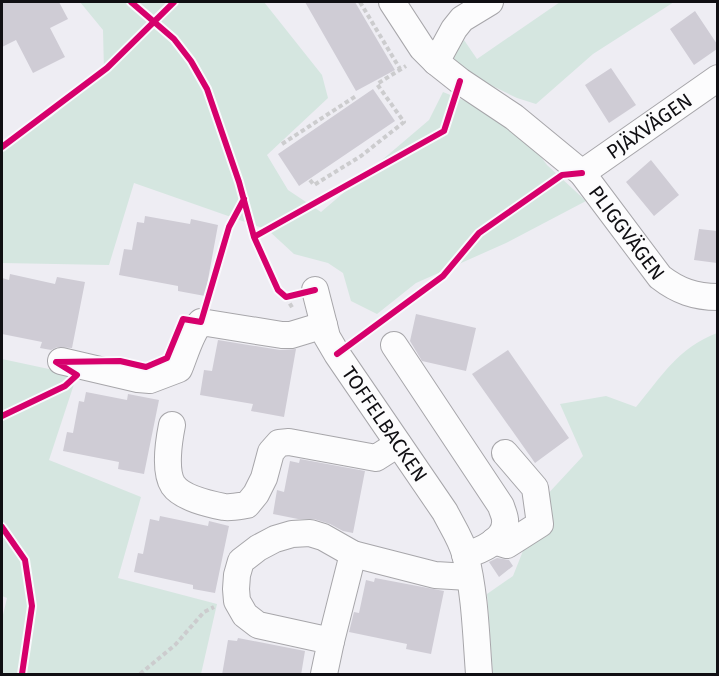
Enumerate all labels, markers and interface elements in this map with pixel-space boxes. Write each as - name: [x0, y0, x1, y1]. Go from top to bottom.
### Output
- street label: PJÄXVÄGEN: [602, 88, 696, 164]
- street label: PLIGGVÄGEN: [584, 181, 670, 285]
- street label: TOFFELBACKEN: [337, 362, 433, 486]

